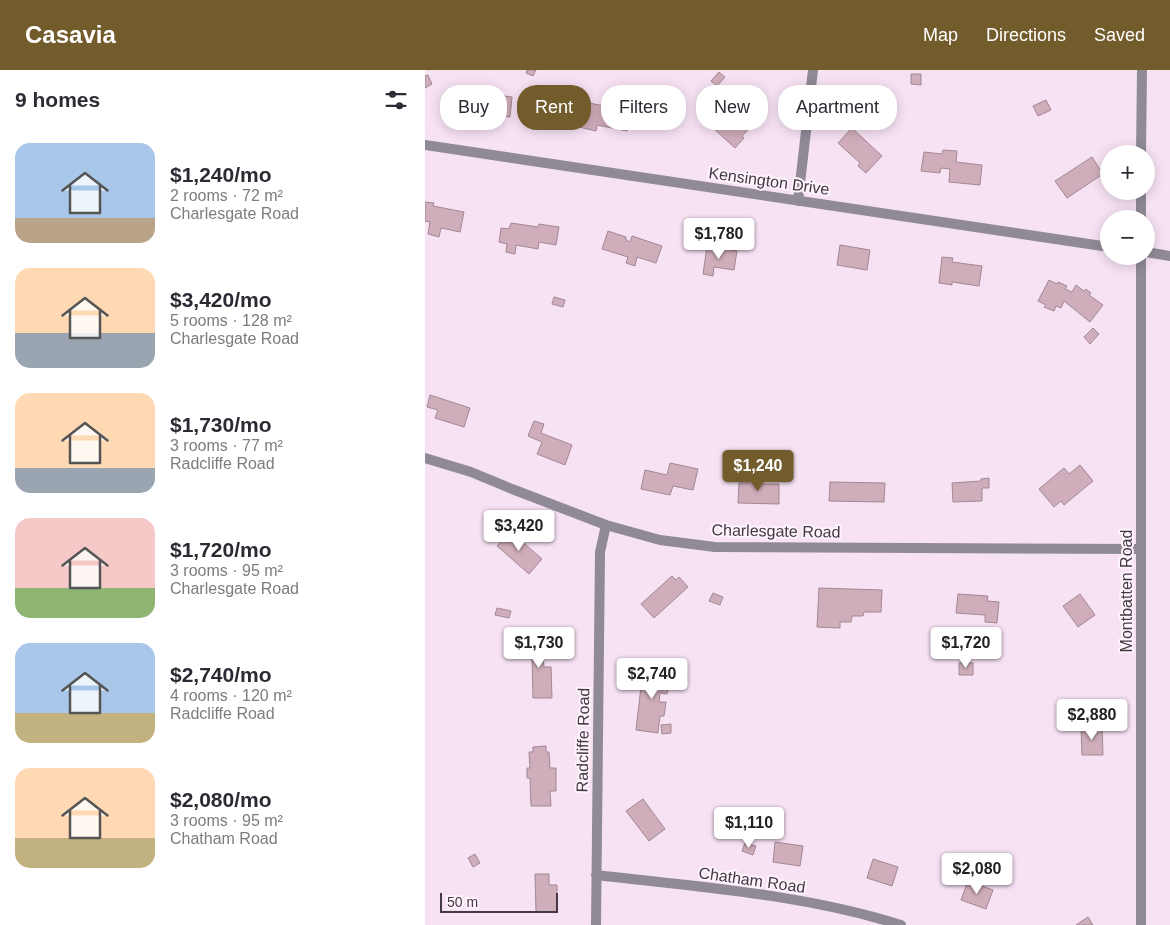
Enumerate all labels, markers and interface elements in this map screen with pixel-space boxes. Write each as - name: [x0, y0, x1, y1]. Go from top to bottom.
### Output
- text: Casavia: [25, 21, 116, 48]
- text: Map: [923, 25, 958, 45]
- text: Directions: [986, 25, 1066, 45]
- text: Saved: [1094, 25, 1145, 45]
- chip: Buy: [440, 85, 507, 130]
- chip: Rent: [517, 85, 591, 130]
- chip: Filters: [601, 85, 686, 130]
- chip: New: [696, 85, 768, 130]
- chip: Apartment: [778, 85, 897, 130]
- icon: filters: [382, 86, 410, 114]
- text: 9 homes: [15, 88, 100, 111]
- map controls: [1100, 145, 1155, 265]
- button: +: [1100, 145, 1155, 200]
- icon: home: [55, 163, 115, 223]
- text: $1,240/mo: [170, 163, 272, 186]
- street label: Kensington Drive: [707, 164, 831, 198]
- text: 2 rooms · 72 m²: [170, 187, 283, 204]
- text: Charlesgate Road: [170, 205, 299, 222]
- button: −: [1100, 210, 1155, 265]
- pin: $1,780: [678, 218, 760, 260]
- text: $1,780: [695, 225, 743, 242]
- icon: home: [55, 288, 115, 348]
- text: $3,420/mo: [170, 288, 272, 311]
- text: 5 rooms · 128 m²: [170, 312, 292, 329]
- text: Charlesgate Road: [170, 330, 299, 347]
- icon: home: [55, 413, 115, 473]
- text: $1,730/mo: [170, 413, 272, 436]
- text: 3 rooms · 77 m²: [170, 437, 283, 454]
- pin: $1,240: [717, 450, 799, 492]
- text: Radcliffe Road: [170, 455, 275, 472]
- text: $1,240: [734, 457, 782, 474]
- pin: $3,420: [478, 510, 560, 552]
- text: $3,420: [495, 517, 543, 534]
- street label: Charlesgate Road: [711, 521, 841, 541]
- street label: Montbatten Road: [1118, 530, 1135, 652]
- icon: home: [55, 538, 115, 598]
- text: $1,720/mo: [170, 538, 272, 561]
- text: 3 rooms · 95 m²: [170, 562, 283, 579]
- text: Charlesgate Road: [170, 580, 299, 597]
- pin: $1,730: [498, 626, 580, 669]
- pin: $1,720: [925, 626, 1007, 669]
- text: $1,730: [515, 634, 563, 651]
- text: $1,720: [942, 634, 990, 651]
- pin: $2,740: [611, 658, 693, 700]
- icon: home: [55, 663, 115, 723]
- text: $2,740/mo: [170, 663, 272, 686]
- text: $2,740: [628, 665, 676, 682]
- text: 4 rooms · 120 m²: [170, 687, 292, 704]
- street label: Radcliffe Road: [574, 688, 592, 792]
- pin: $2,880: [1051, 698, 1133, 741]
- text: Radcliffe Road: [170, 705, 275, 722]
- text: $2,880: [1068, 706, 1116, 723]
- icon: home: [55, 788, 115, 848]
- text: $2,080/mo: [170, 788, 272, 811]
- pin: $1,110: [708, 806, 790, 849]
- text: 3 rooms · 95 m²: [170, 812, 283, 829]
- text: $1,110: [725, 814, 773, 831]
- text: Chatham Road: [170, 830, 278, 847]
- pin: $2,080: [936, 852, 1018, 895]
- text: $2,080: [953, 860, 1001, 877]
- street label: Chatham Road: [698, 864, 806, 896]
- scale bar: [440, 890, 557, 913]
- text: 50 m: [447, 894, 478, 910]

